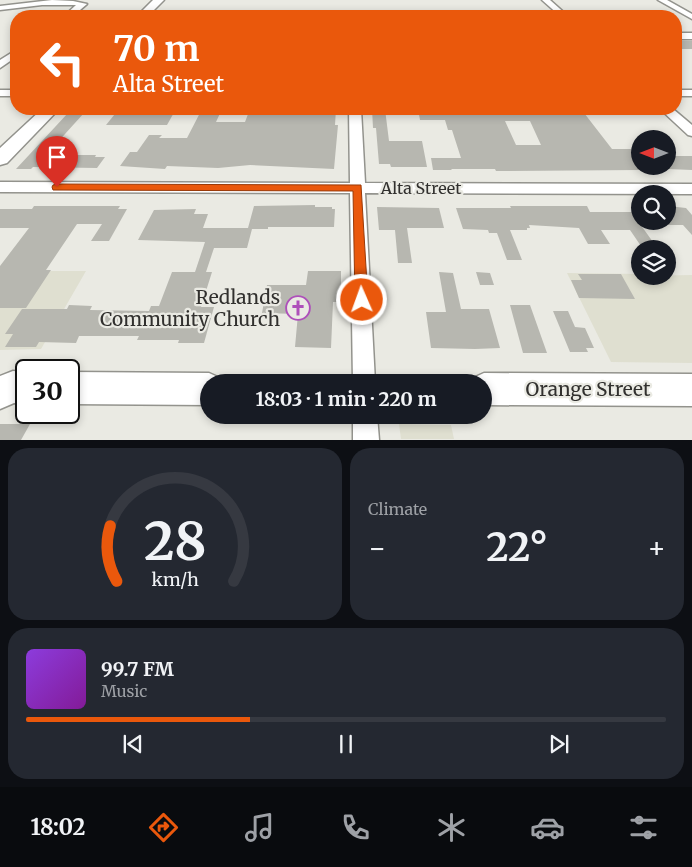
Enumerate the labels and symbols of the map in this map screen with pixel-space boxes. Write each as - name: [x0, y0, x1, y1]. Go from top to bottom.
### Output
- north arrow: [631, 130, 676, 175]
- pin: [36, 136, 78, 187]
- street label: Alta Street: [380, 178, 462, 198]
- position arrow: [335, 273, 387, 325]
- place label: Redlands Community Church: [100, 285, 280, 331]
- church icon: Redlands Community Church: [285, 295, 311, 321]
- speed limit sign: 30: [15, 359, 80, 424]
- street label: Orange Street: [526, 377, 651, 401]

